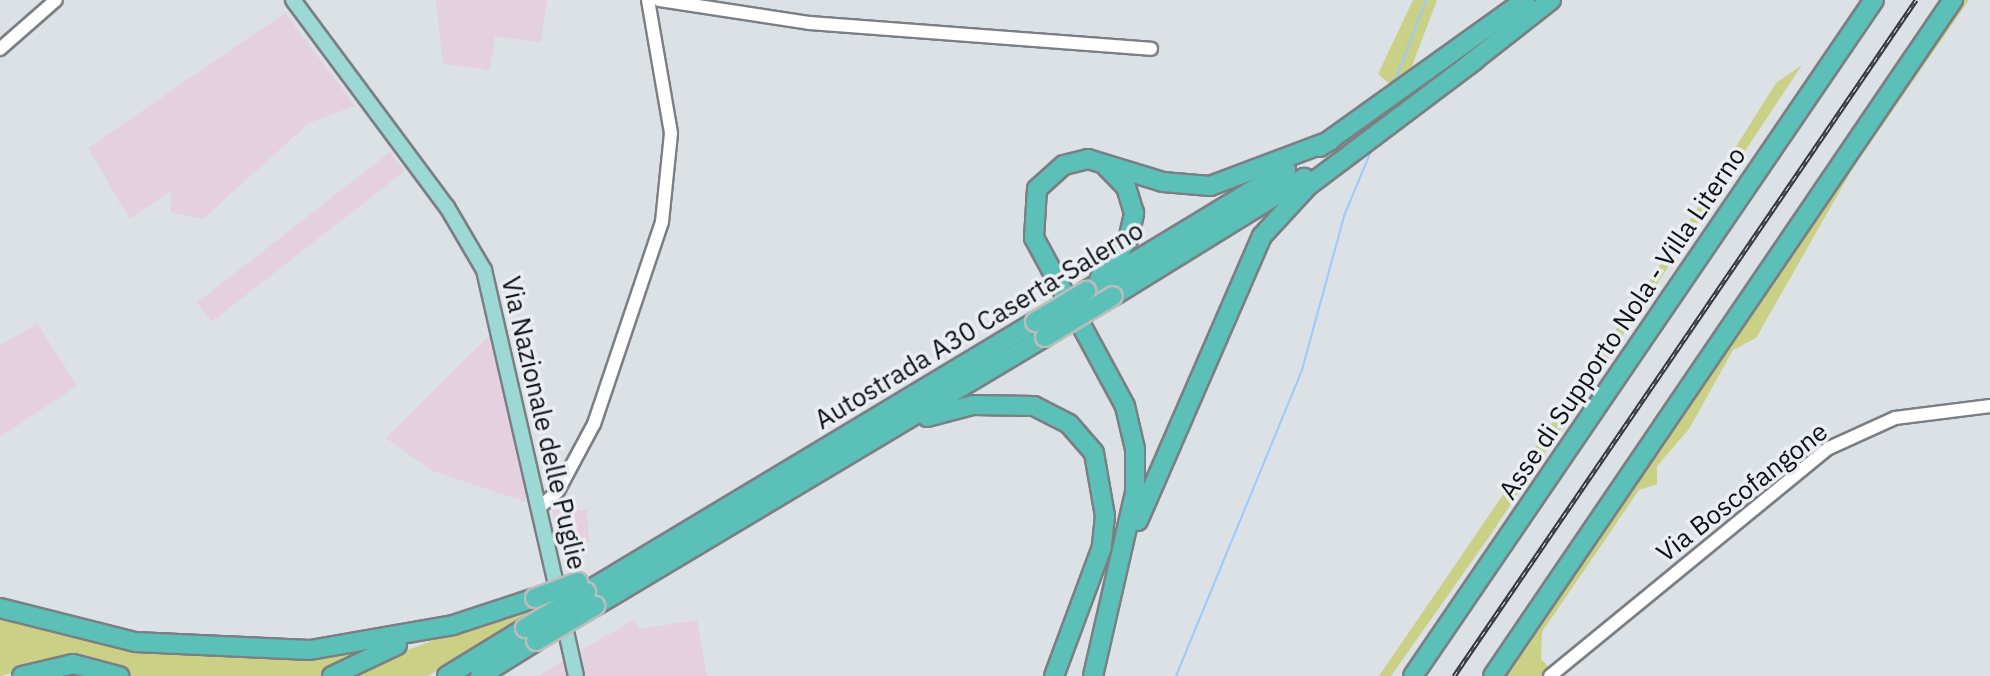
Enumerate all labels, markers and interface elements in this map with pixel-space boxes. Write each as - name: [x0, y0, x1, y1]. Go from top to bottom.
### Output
- street label: Asse di Supporto Nola - Villa Literno: [1492, 141, 1752, 505]
- street label: Autostrada A30 Caserta-Salerno: [809, 214, 1149, 436]
- street label: Via Nazionale delle Puglie: [495, 273, 593, 573]
- street label: Via Boscofangone: [1650, 416, 1834, 568]

